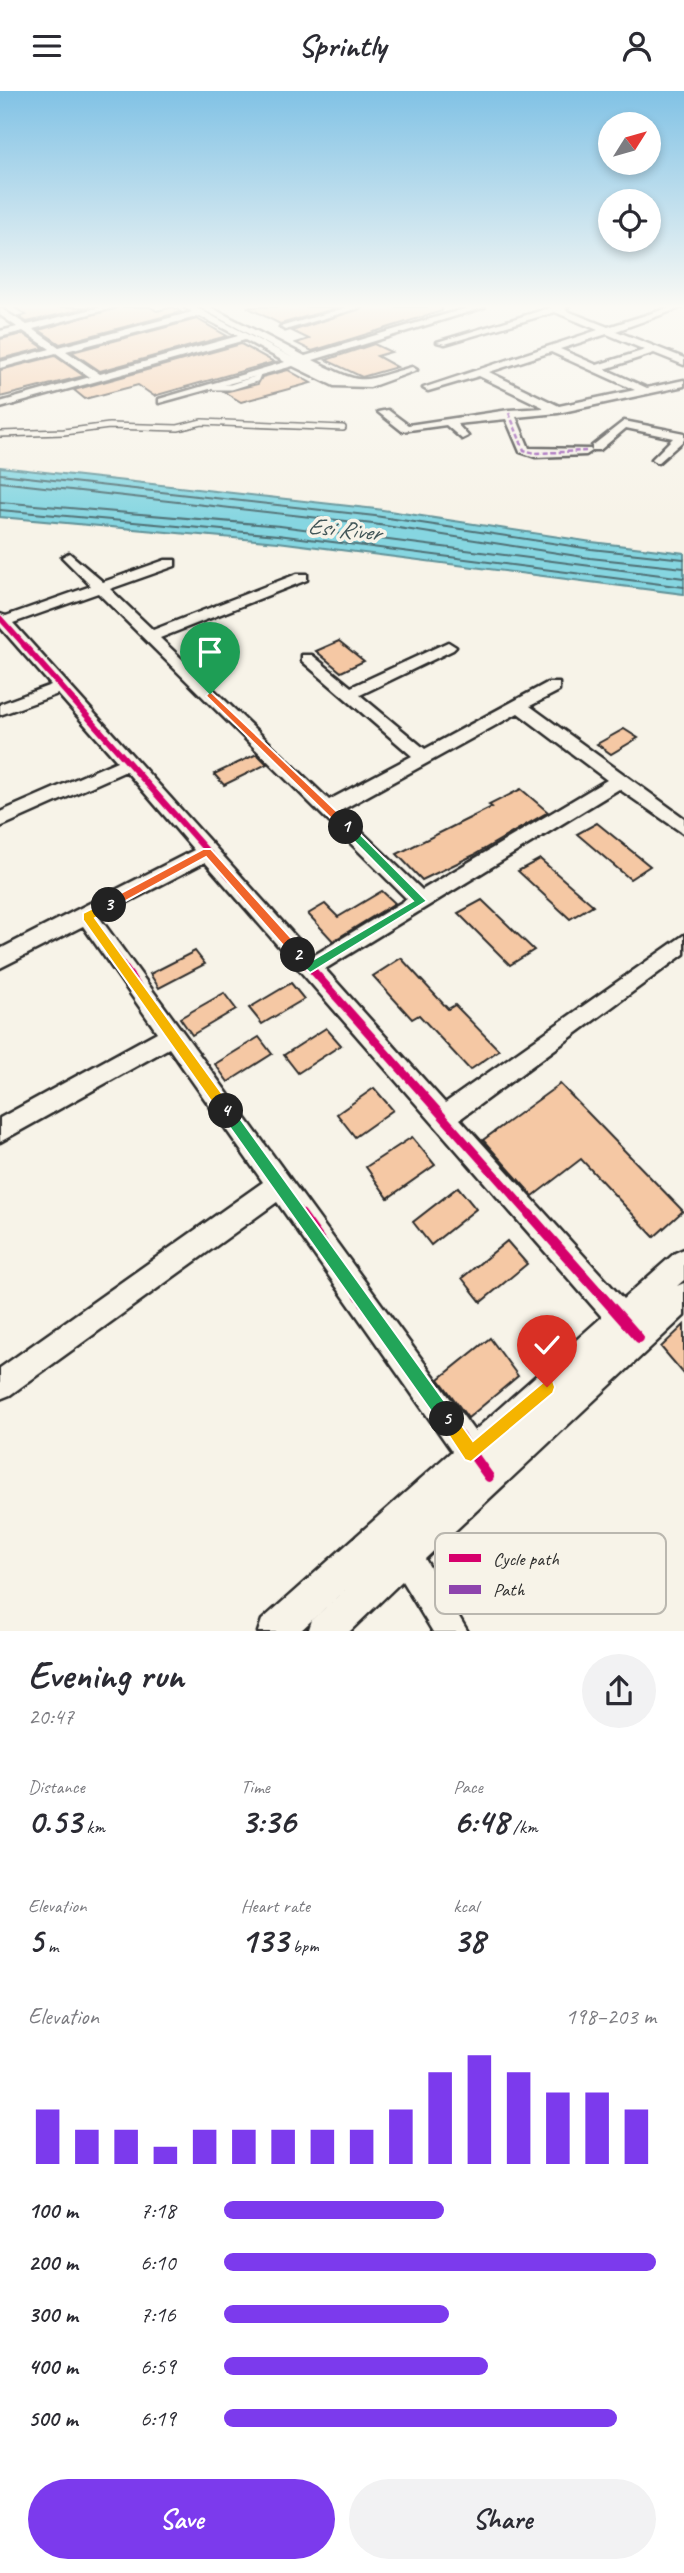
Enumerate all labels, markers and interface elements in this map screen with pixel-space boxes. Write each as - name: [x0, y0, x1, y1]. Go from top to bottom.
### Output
- text: Sprintly: [298, 25, 386, 66]
- icon: menu: [28, 27, 66, 65]
- icon: person: [618, 27, 656, 65]
- north arrow: [598, 112, 662, 175]
- map controls: [598, 112, 661, 252]
- button: locate: [598, 189, 661, 252]
- water label: Esi River: [306, 510, 386, 548]
- pin: [180, 622, 240, 694]
- icon: arrive: [191, 633, 229, 671]
- pin: 1: [328, 809, 364, 845]
- text: 1: [341, 814, 350, 838]
- pin: 3: [92, 887, 126, 923]
- text: 3: [104, 892, 113, 916]
- pin: 2: [280, 937, 316, 973]
- text: 2: [293, 942, 302, 966]
- pin: 4: [208, 1093, 244, 1129]
- text: 4: [221, 1098, 230, 1122]
- pin: [517, 1315, 577, 1387]
- icon: check: [528, 1326, 566, 1364]
- pin: 5: [430, 1401, 464, 1437]
- text: 5: [442, 1406, 451, 1430]
- legend: [435, 1533, 666, 1614]
- text: Cycle path: [493, 1547, 559, 1571]
- text: Path: [493, 1578, 526, 1602]
- text: Evening run: [28, 1652, 184, 1699]
- button: share: [582, 1654, 656, 1728]
- text: 20:47: [28, 1702, 74, 1731]
- text: Distance: [28, 1775, 85, 1799]
- text: Time: [241, 1775, 270, 1799]
- text: Pace: [453, 1775, 483, 1799]
- text: 0.53: [28, 1799, 82, 1844]
- text: 3:36: [241, 1799, 296, 1844]
- text: 6:48: [453, 1799, 508, 1844]
- text: km: [82, 1815, 105, 1839]
- text: /km: [508, 1815, 538, 1839]
- text: Elevation: [28, 1894, 86, 1918]
- text: Heart rate: [241, 1894, 310, 1918]
- text: kcal: [453, 1894, 478, 1918]
- text: 5: [28, 1918, 43, 1963]
- text: 133: [241, 1918, 288, 1963]
- text: 38: [453, 1918, 485, 1963]
- text: m: [43, 1934, 58, 1958]
- text: bpm: [288, 1934, 319, 1958]
- text: Elevation: [28, 2002, 99, 2031]
- text: 198–203 m: [565, 2002, 656, 2031]
- text: 100 m: [28, 2196, 78, 2225]
- text: 7:18: [140, 2196, 176, 2225]
- text: 200 m: [28, 2248, 78, 2277]
- text: 6:10: [140, 2248, 176, 2277]
- text: 300 m: [28, 2300, 78, 2329]
- text: 7:16: [140, 2300, 176, 2329]
- text: 400 m: [28, 2352, 78, 2381]
- text: 6:59: [140, 2352, 176, 2381]
- text: 500 m: [28, 2404, 77, 2433]
- text: 6:19: [140, 2404, 176, 2433]
- button: Save: [28, 2479, 335, 2559]
- button: Share: [349, 2479, 656, 2559]

